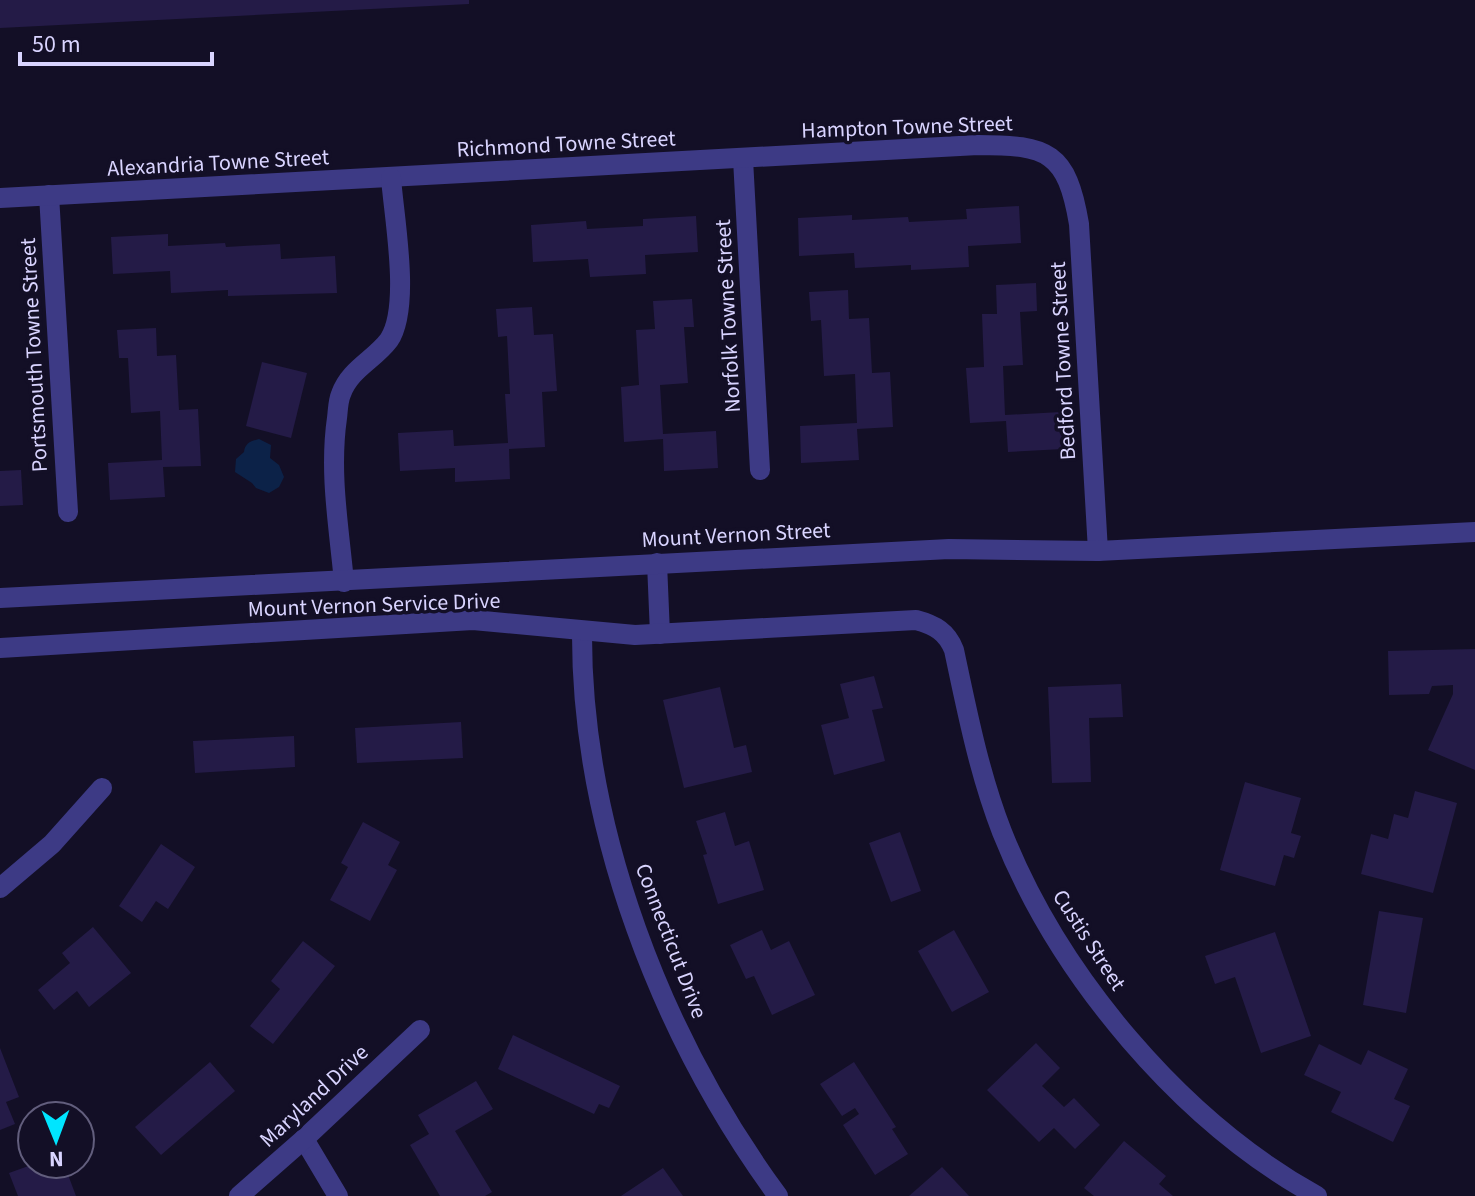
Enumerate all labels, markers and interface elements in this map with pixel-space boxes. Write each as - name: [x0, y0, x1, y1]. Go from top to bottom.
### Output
- scale bar: [20, 16, 212, 66]
- text: 50 m: [32, 27, 81, 62]
- street label: Hampton Towne Street: [801, 107, 1014, 147]
- street label: Richmond Towne Street: [456, 122, 677, 166]
- street label: Alexandria Towne Street: [106, 141, 330, 185]
- street label: Norfolk Towne Street: [707, 218, 749, 413]
- street label: Portsmouth Towne Street: [12, 237, 56, 473]
- street label: Bedford Towne Street: [1042, 260, 1084, 461]
- street label: Mount Vernon Street: [641, 514, 832, 556]
- street label: Mount Vernon Service Drive: [247, 585, 501, 625]
- street label: Connecticut Drive: [627, 859, 715, 1023]
- street label: Custis Street: [1044, 883, 1134, 997]
- street label: Maryland Drive: [252, 1037, 376, 1155]
- north arrow: [16, 1100, 96, 1180]
- text: N: [49, 1143, 64, 1175]

